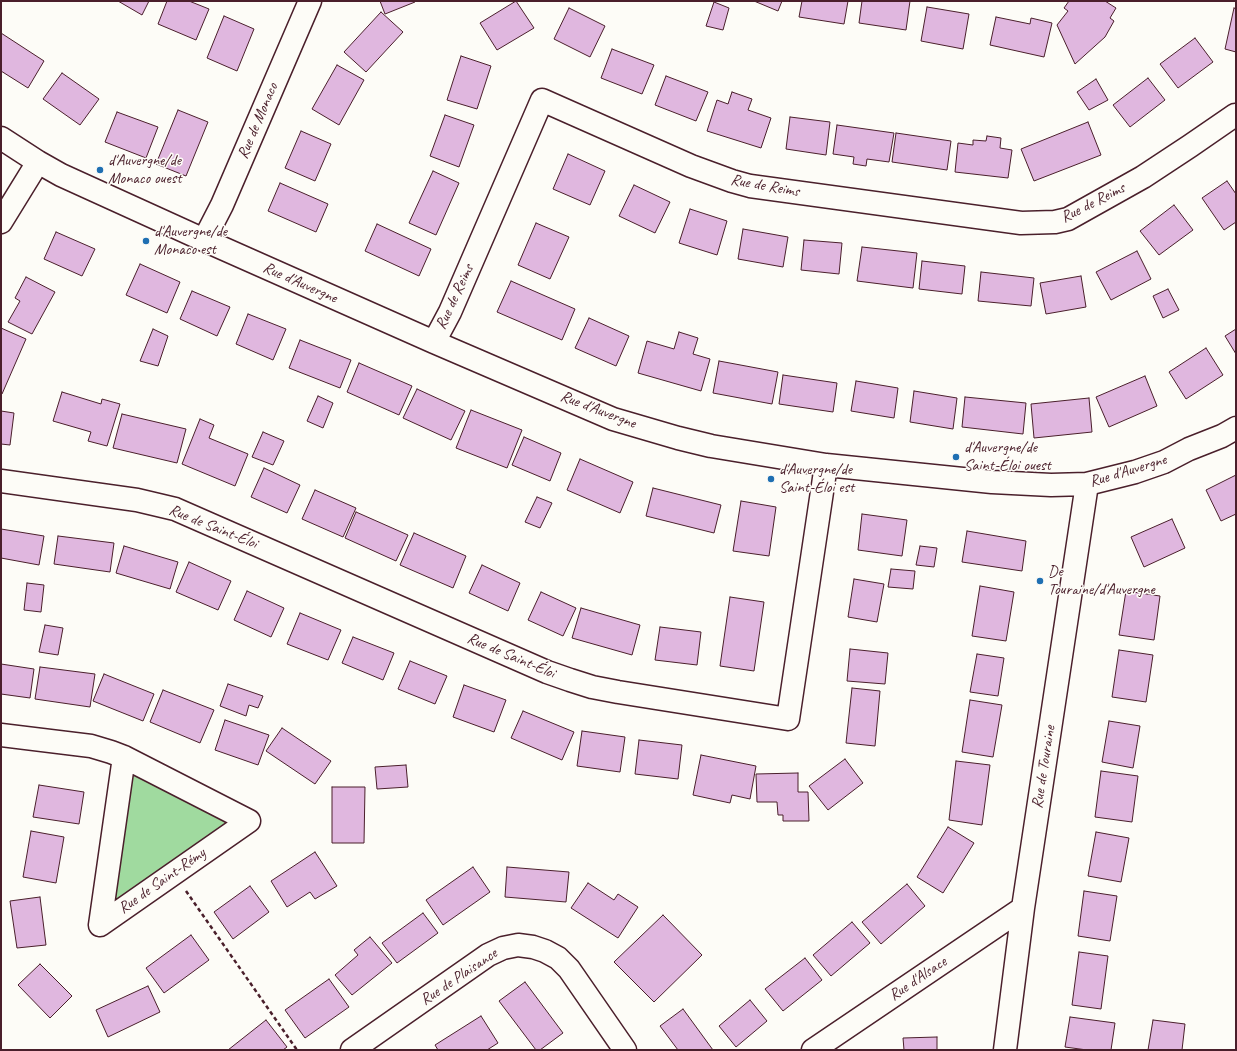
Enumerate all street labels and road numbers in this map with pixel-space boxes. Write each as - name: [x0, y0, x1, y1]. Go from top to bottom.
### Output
- street label: Rue de Monaco: [233, 80, 283, 162]
- street label: Rue de Reims: [729, 171, 801, 201]
- street label: Rue de Reims: [1058, 179, 1128, 227]
- street label: Rue d'Auvergne: [260, 258, 340, 308]
- street label: Rue de Reims: [432, 261, 478, 333]
- street label: Rue d'Auvergne: [558, 387, 638, 433]
- street label: Rue d'Auvergne: [1087, 450, 1169, 492]
- street label: Rue de Saint-Éloi: [166, 501, 260, 553]
- street label: Rue de Saint-Éloi: [464, 629, 558, 683]
- street label: Rue de Touraine: [1028, 724, 1060, 810]
- street label: Rue de Saint-Rémy: [115, 844, 209, 918]
- street label: Rue de Plaisance: [417, 944, 501, 1010]
- street label: Rue d'Alsace: [885, 953, 951, 1005]

